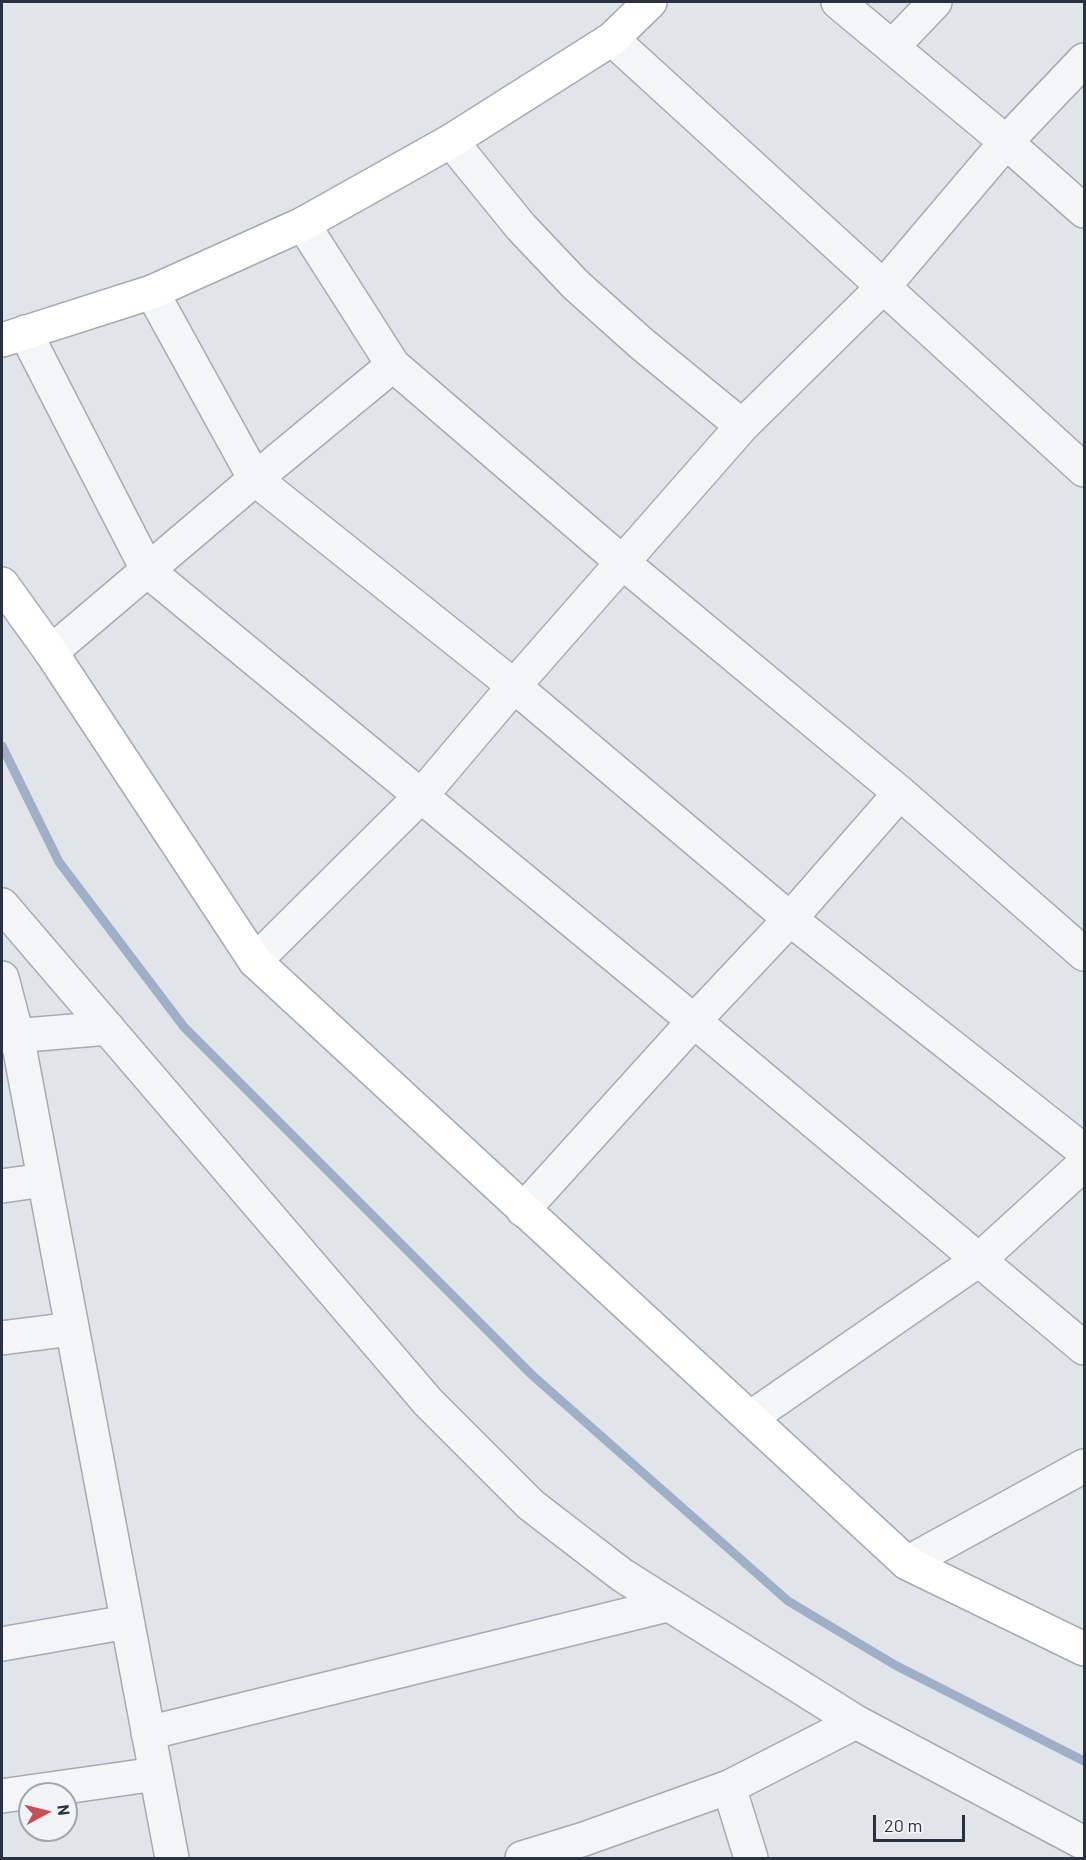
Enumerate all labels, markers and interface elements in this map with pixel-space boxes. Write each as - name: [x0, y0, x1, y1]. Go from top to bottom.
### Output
- north arrow: [18, 1782, 78, 1842]
- scale bar: [876, 1803, 968, 1841]
- text: N: [54, 1804, 74, 1816]
- text: 20 m: [884, 1814, 922, 1836]

